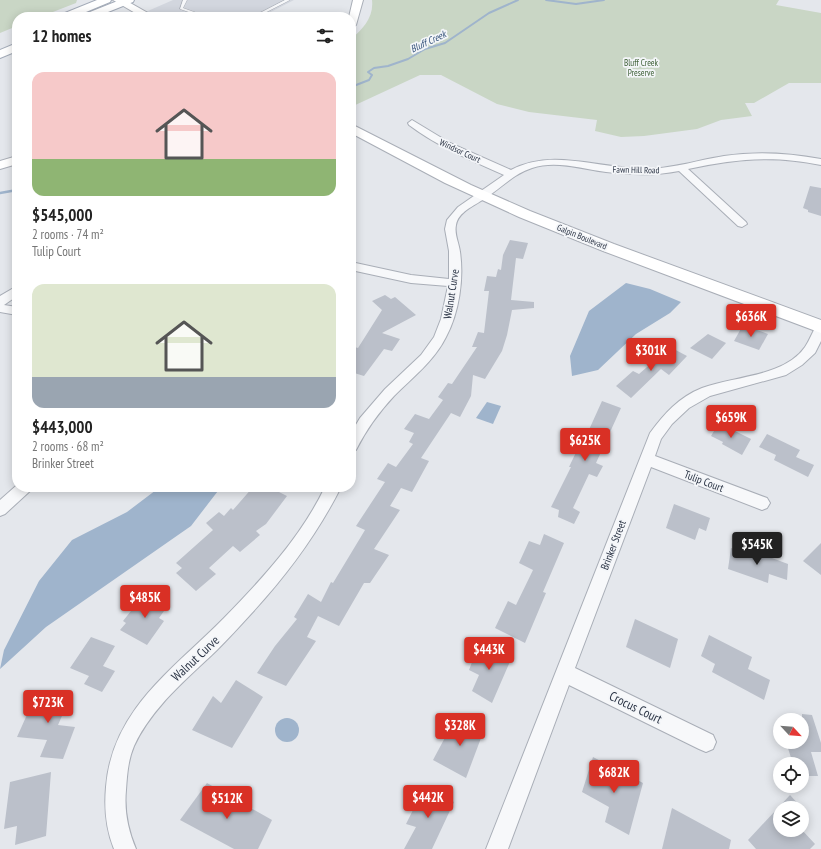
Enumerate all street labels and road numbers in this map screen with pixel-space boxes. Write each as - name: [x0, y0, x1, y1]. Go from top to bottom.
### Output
- street label: Windsor Court: [438, 136, 483, 165]
- street label: Fawn Hill Road: [613, 164, 660, 175]
- street label: Galpin Boulevard: [556, 222, 609, 252]
- street label: Walnut Curve: [440, 268, 462, 320]
- street label: Tulip Court: [682, 467, 726, 495]
- street label: Brinker Street: [597, 518, 629, 572]
- street label: Walnut Curve: [168, 632, 223, 685]
- street label: Crocus Court: [607, 687, 665, 728]

